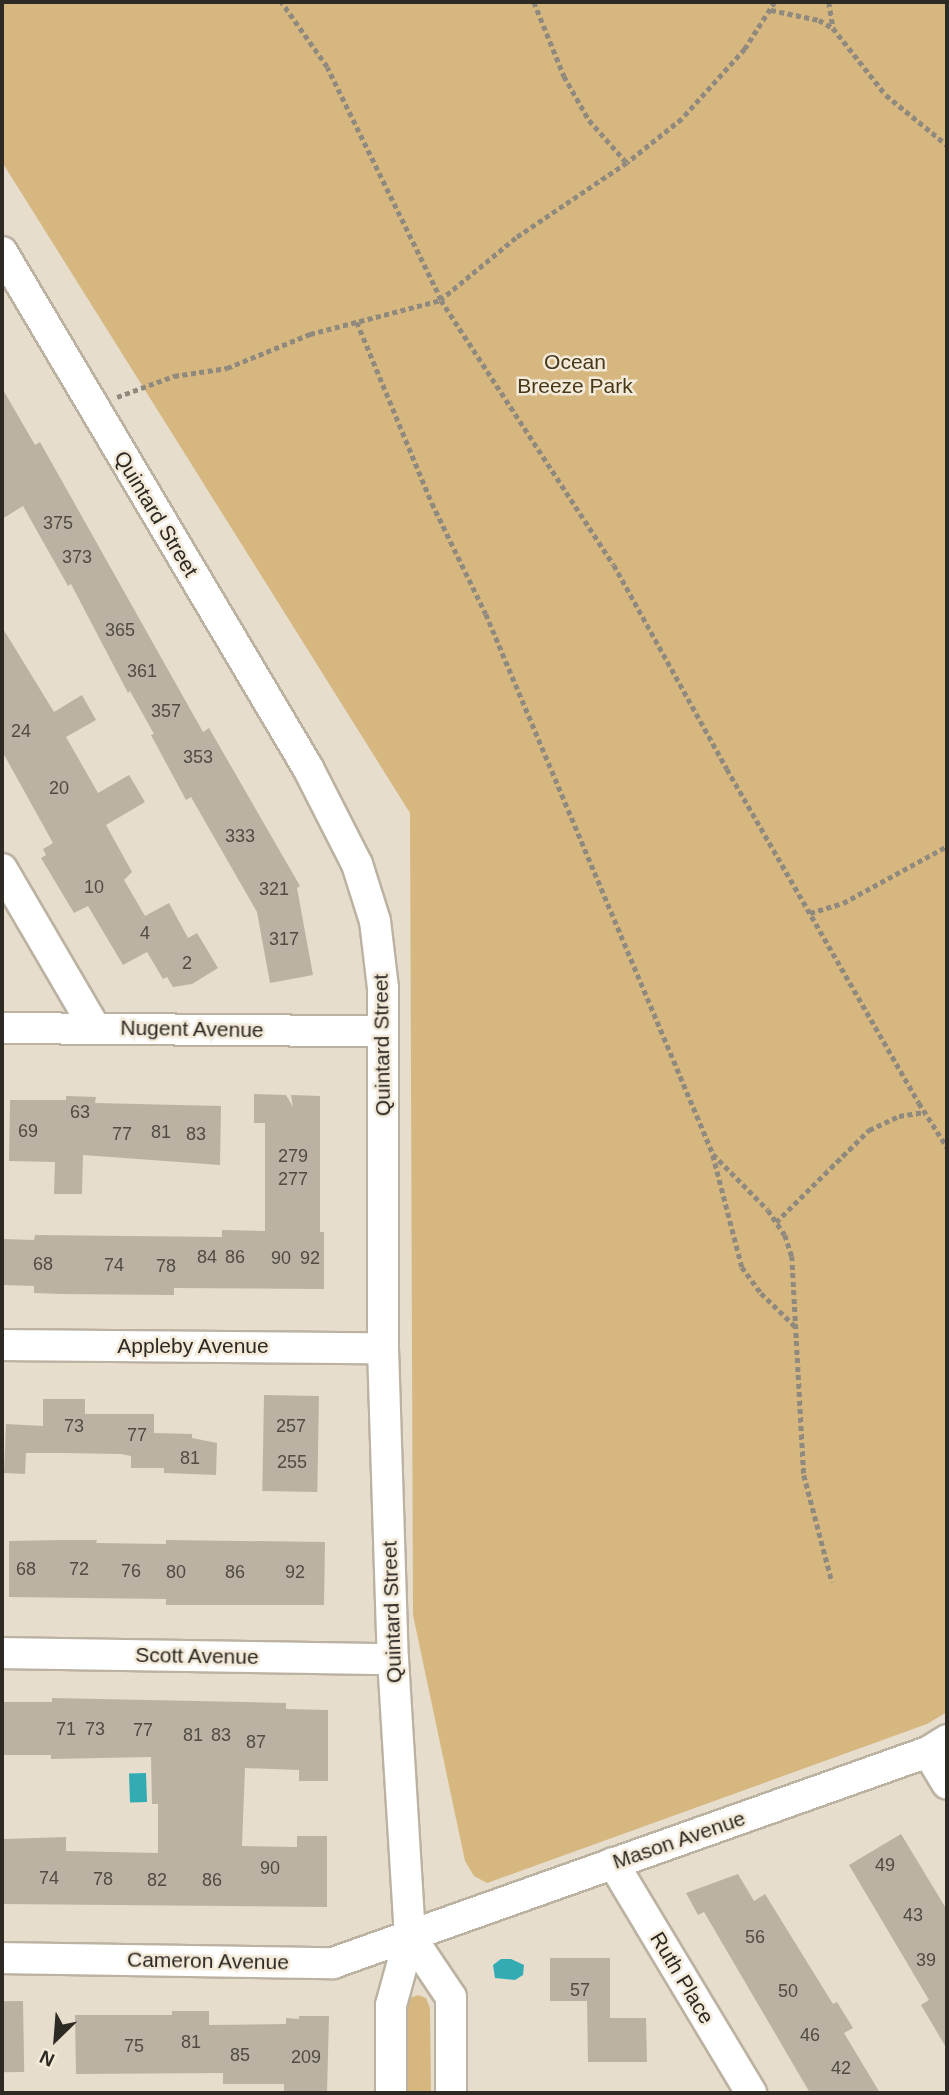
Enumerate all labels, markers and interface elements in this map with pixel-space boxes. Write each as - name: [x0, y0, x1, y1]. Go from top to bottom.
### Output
- park label: Ocean Breeze Park: [517, 349, 633, 399]
- street label: Quintard Street: [109, 446, 203, 582]
- house number: 375: [43, 512, 73, 534]
- house number: 373: [62, 546, 92, 568]
- house number: 365: [105, 619, 135, 641]
- house number: 361: [127, 660, 157, 682]
- house number: 357: [151, 700, 181, 722]
- house number: 24: [11, 720, 31, 742]
- house number: 353: [183, 746, 213, 768]
- house number: 20: [49, 777, 69, 799]
- house number: 333: [225, 825, 255, 847]
- house number: 10: [84, 876, 104, 898]
- house number: 321: [259, 878, 289, 900]
- house number: 4: [140, 922, 150, 944]
- house number: 317: [269, 928, 299, 950]
- house number: 2: [182, 952, 192, 974]
- street label: Quintard Street: [368, 974, 396, 1116]
- street label: Nugent Avenue: [120, 1015, 264, 1043]
- house number: 63: [70, 1101, 90, 1123]
- house number: 69: [18, 1120, 38, 1142]
- house number: 81: [151, 1121, 171, 1143]
- house number: 77: [112, 1123, 132, 1145]
- house number: 83: [186, 1123, 206, 1145]
- house number: 279: [278, 1145, 308, 1167]
- house number: 277: [278, 1168, 308, 1190]
- house number: 84: [197, 1246, 217, 1268]
- house number: 86: [225, 1246, 245, 1268]
- house number: 90: [271, 1247, 291, 1269]
- house number: 92: [300, 1247, 320, 1269]
- house number: 68: [33, 1253, 53, 1275]
- house number: 74: [104, 1254, 124, 1276]
- house number: 78: [156, 1255, 176, 1277]
- street label: Appleby Avenue: [117, 1333, 269, 1359]
- house number: 73: [64, 1415, 84, 1437]
- house number: 257: [276, 1415, 306, 1437]
- house number: 77: [127, 1424, 147, 1446]
- house number: 81: [180, 1447, 200, 1469]
- house number: 255: [277, 1451, 307, 1473]
- street label: Quintard Street: [377, 1540, 407, 1684]
- house number: 68: [16, 1558, 36, 1580]
- house number: 72: [69, 1558, 89, 1580]
- house number: 76: [121, 1560, 141, 1582]
- house number: 80: [166, 1561, 186, 1583]
- house number: 86: [225, 1561, 245, 1583]
- house number: 92: [285, 1561, 305, 1583]
- street label: Scott Avenue: [135, 1642, 259, 1670]
- house number: 71: [56, 1718, 76, 1740]
- house number: 73: [85, 1718, 105, 1740]
- house number: 77: [133, 1719, 153, 1741]
- house number: 81: [183, 1724, 203, 1746]
- house number: 83: [211, 1724, 231, 1746]
- house number: 87: [246, 1731, 266, 1753]
- street label: Mason Avenue: [609, 1805, 749, 1875]
- house number: 49: [875, 1854, 895, 1876]
- house number: 90: [260, 1857, 280, 1879]
- house number: 74: [39, 1867, 59, 1889]
- house number: 78: [93, 1868, 113, 1890]
- house number: 82: [147, 1869, 167, 1891]
- house number: 86: [202, 1869, 222, 1891]
- house number: 43: [903, 1904, 923, 1926]
- house number: 56: [745, 1926, 765, 1948]
- street label: Ruth Place: [645, 1927, 719, 2029]
- street label: Cameron Avenue: [126, 1947, 290, 1975]
- house number: 39: [916, 1949, 936, 1971]
- house number: 57: [570, 1979, 590, 2001]
- house number: 50: [778, 1980, 798, 2002]
- north arrow: [21, 2004, 91, 2074]
- house number: 46: [800, 2024, 820, 2046]
- house number: 81: [181, 2031, 201, 2053]
- house number: 75: [124, 2035, 144, 2057]
- house number: 85: [230, 2044, 250, 2066]
- text: N: [36, 2046, 58, 2071]
- house number: 209: [291, 2046, 321, 2068]
- house number: 42: [831, 2057, 851, 2079]

